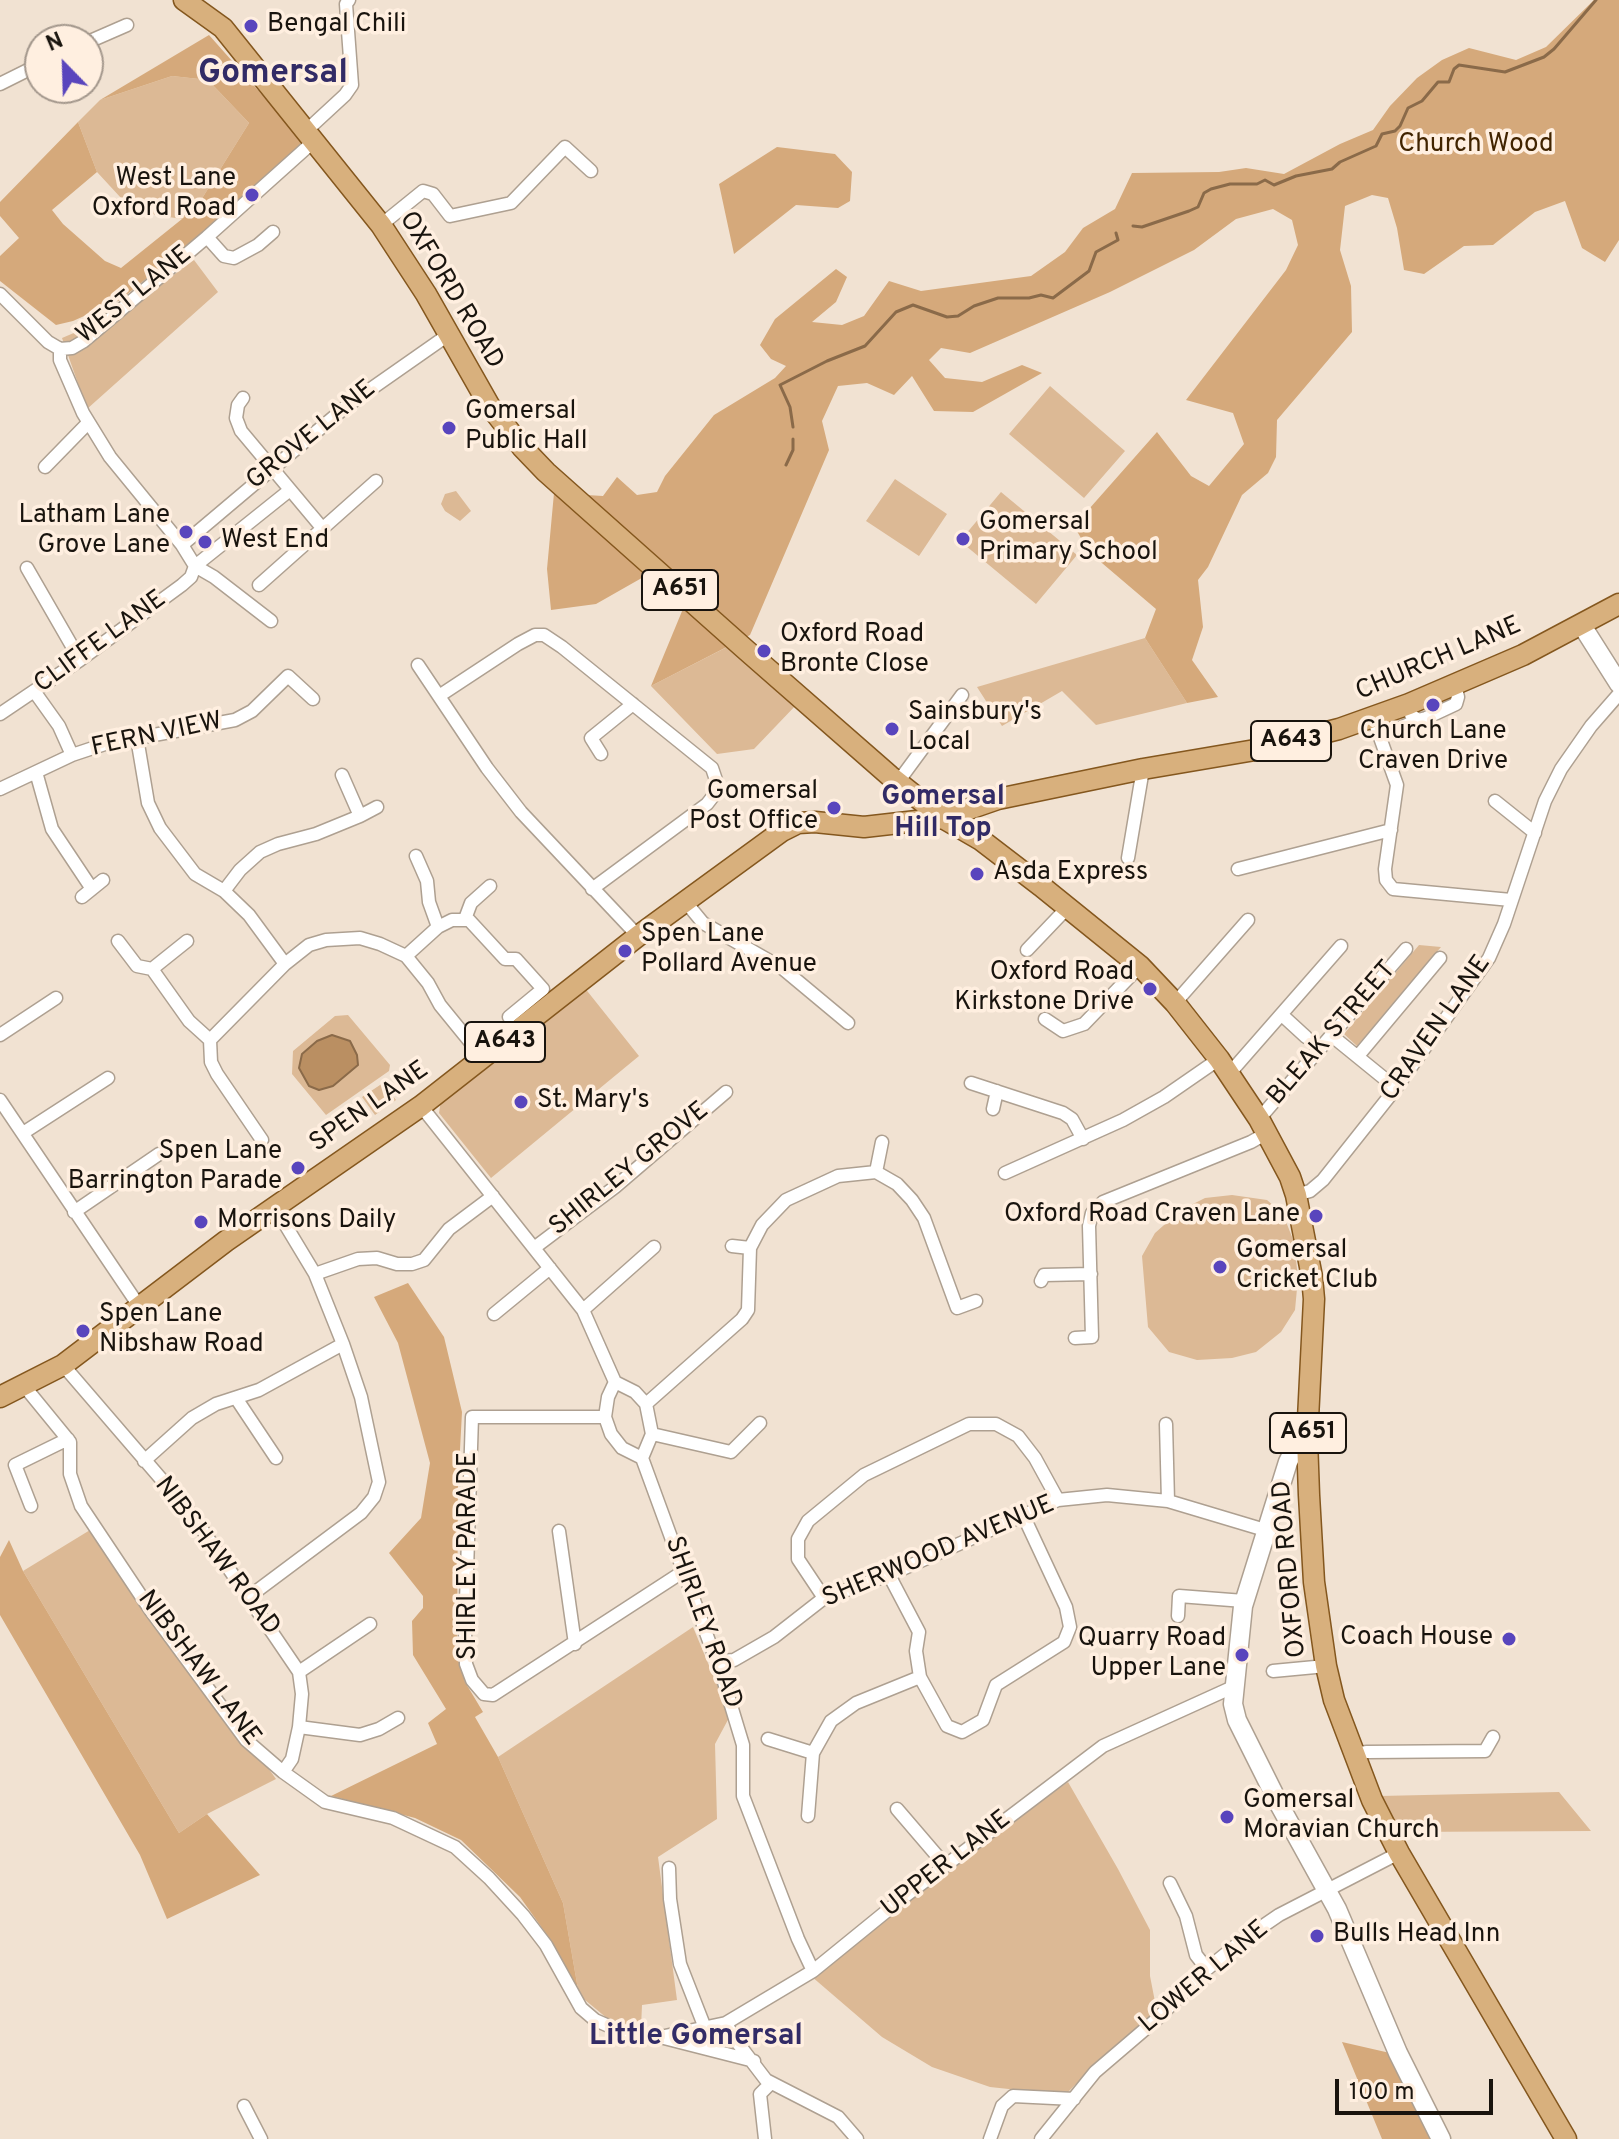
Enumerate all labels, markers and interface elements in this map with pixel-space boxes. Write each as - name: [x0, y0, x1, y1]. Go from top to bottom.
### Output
- place label: Bengal Chili: [267, 10, 406, 42]
- marker: Bengal Chili: [242, 17, 260, 35]
- north arrow: [24, 24, 104, 104]
- text: N: [43, 28, 68, 59]
- district label: Gomersal: [198, 55, 348, 95]
- park label: Church Wood: [1398, 130, 1554, 162]
- place label: West Lane Oxford Road: [92, 164, 236, 226]
- marker: West Lane Oxford Road: [243, 186, 261, 204]
- street label: OXFORD ROAD: [391, 207, 509, 375]
- street label: WEST LANE: [71, 240, 199, 352]
- street label: GROVE LANE: [241, 374, 383, 498]
- place label: Gomersal Public Hall: [465, 397, 587, 458]
- marker: Gomersal Public Hall: [440, 419, 458, 437]
- place label: Latham Lane Grove Lane: [18, 501, 170, 562]
- place label: Gomersal Primary School: [979, 508, 1158, 570]
- marker: Latham Lane Grove Lane: [177, 523, 195, 541]
- place label: West End: [221, 526, 329, 558]
- marker: Gomersal Primary School: [954, 530, 972, 548]
- marker: West End: [196, 533, 214, 551]
- road number: A651: [642, 570, 718, 610]
- street label: CLIFFE LANE: [29, 585, 173, 701]
- street label: CHURCH LANE: [1352, 611, 1526, 709]
- place label: Oxford Road Bronte Close: [780, 620, 929, 682]
- marker: Oxford Road Bronte Close: [755, 642, 773, 660]
- marker: Church Lane Craven Drive: [1424, 696, 1442, 714]
- place label: Sainsbury's Local: [908, 698, 1042, 760]
- street label: FERN VIEW: [89, 707, 225, 765]
- place label: Church Lane Craven Drive: [1358, 717, 1508, 778]
- marker: Sainsbury's Local: [883, 720, 901, 738]
- road number: A643: [1251, 721, 1331, 761]
- place label: Gomersal Post Office: [689, 777, 818, 838]
- district label: Gomersal Hill Top: [881, 781, 1005, 847]
- marker: Gomersal Post Office: [825, 799, 843, 817]
- place label: Asda Express: [993, 858, 1148, 890]
- marker: Asda Express: [968, 865, 986, 883]
- place label: Spen Lane Pollard Avenue: [641, 920, 817, 982]
- marker: Spen Lane Pollard Avenue: [616, 942, 634, 960]
- street label: CRAVEN LANE: [1375, 950, 1499, 1108]
- street label: BLEAK STREET: [1262, 955, 1404, 1113]
- place label: Oxford Road Kirkstone Drive: [954, 958, 1134, 1020]
- marker: Oxford Road Kirkstone Drive: [1141, 980, 1159, 998]
- road number: A643: [465, 1022, 545, 1062]
- street label: SPEN LANE: [305, 1056, 435, 1160]
- place label: St. Mary's: [537, 1086, 650, 1118]
- marker: St. Mary's: [512, 1093, 530, 1111]
- street label: SHIRLEY GROVE: [544, 1096, 716, 1244]
- place label: Spen Lane Barrington Parade: [68, 1137, 282, 1198]
- marker: Spen Lane Barrington Parade: [289, 1159, 307, 1177]
- place label: Oxford Road Craven Lane: [1004, 1200, 1300, 1232]
- place label: Morrisons Daily: [217, 1206, 396, 1238]
- marker: Oxford Road Craven Lane: [1307, 1207, 1325, 1225]
- marker: Morrisons Daily: [192, 1213, 210, 1231]
- place label: Gomersal Cricket Club: [1236, 1236, 1378, 1298]
- marker: Gomersal Cricket Club: [1211, 1258, 1229, 1276]
- place label: Spen Lane Nibshaw Road: [99, 1300, 264, 1362]
- marker: Spen Lane Nibshaw Road: [74, 1322, 92, 1340]
- road number: A651: [1270, 1413, 1346, 1453]
- street label: SHIRLEY PARADE: [454, 1452, 486, 1660]
- street label: NIBSHAW ROAD: [146, 1472, 286, 1642]
- street label: OXFORD ROAD: [1268, 1479, 1314, 1659]
- street label: SHERWOOD AVENUE: [818, 1490, 1060, 1616]
- street label: SHIRLEY ROAD: [656, 1533, 748, 1713]
- street label: NIBSHAW LANE: [129, 1585, 267, 1753]
- place label: Coach House: [1340, 1623, 1493, 1655]
- place label: Quarry Road Upper Lane: [1078, 1624, 1226, 1686]
- marker: Coach House: [1500, 1630, 1518, 1648]
- marker: Quarry Road Upper Lane: [1233, 1646, 1251, 1664]
- place label: Gomersal Moravian Church: [1243, 1786, 1440, 1848]
- street label: UPPER LANE: [876, 1805, 1018, 1925]
- marker: Gomersal Moravian Church: [1218, 1808, 1236, 1826]
- street label: LOWER LANE: [1134, 1915, 1276, 2041]
- place label: Bulls Head Inn: [1333, 1920, 1500, 1952]
- marker: Bulls Head Inn: [1308, 1927, 1326, 1945]
- district label: Little Gomersal: [589, 2020, 803, 2056]
- scale bar: [1339, 2063, 1497, 2113]
- text: 100 m: [1349, 2078, 1415, 2108]

